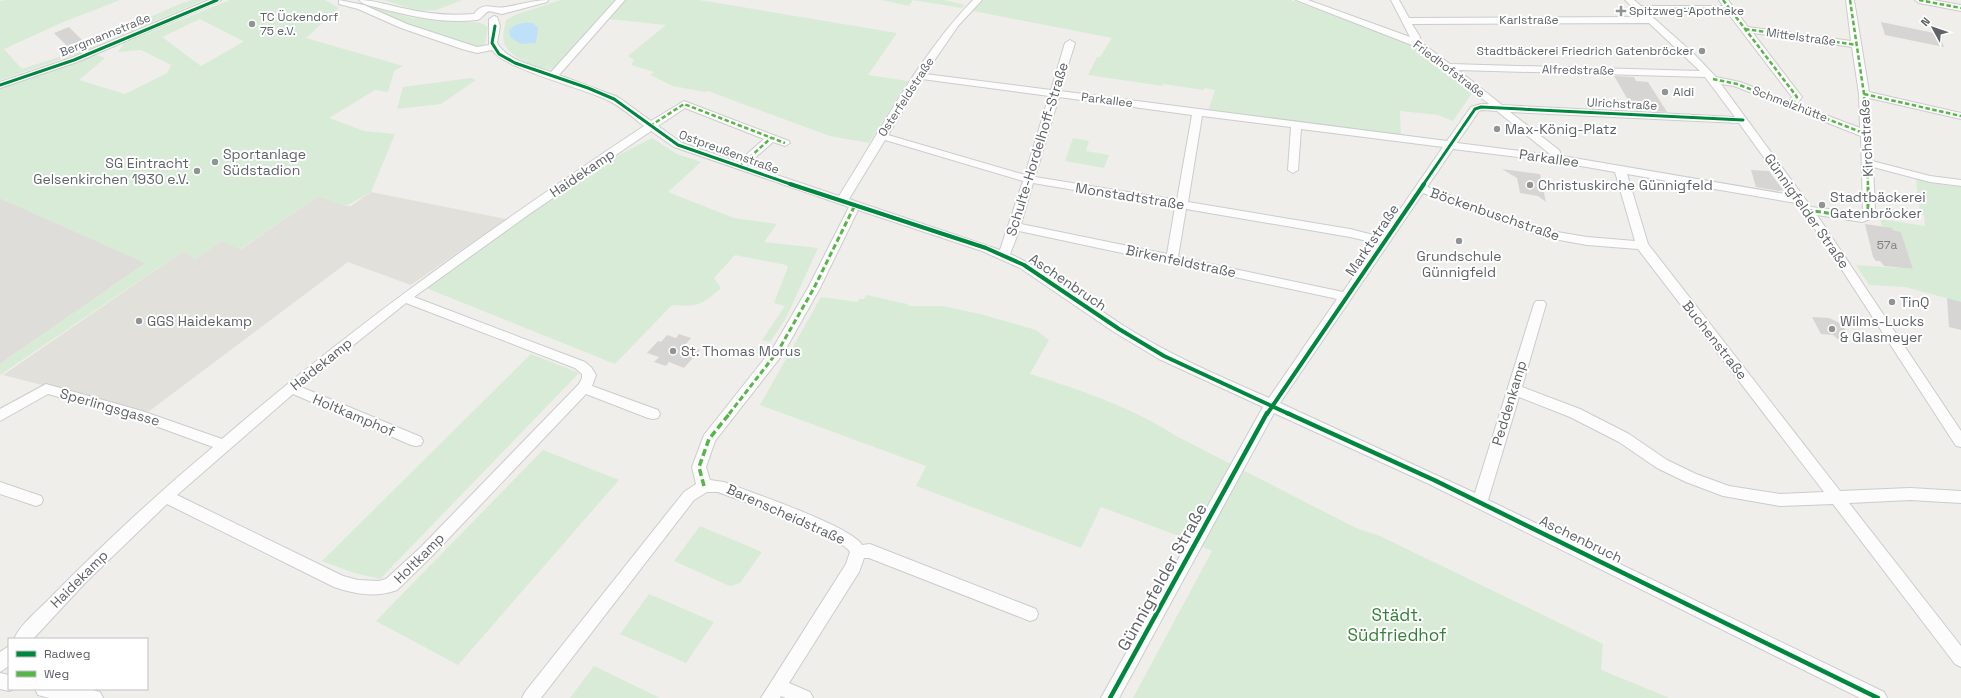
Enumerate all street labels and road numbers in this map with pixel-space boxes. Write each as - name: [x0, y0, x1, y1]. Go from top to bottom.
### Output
- street label: Bergmannstraße: [57, 9, 153, 61]
- street label: Karlstraße: [1499, 12, 1559, 28]
- street label: Mittelstraße: [1765, 24, 1837, 50]
- street label: Friedhofstraße: [1410, 37, 1488, 101]
- street label: Osterfeldstraße: [874, 54, 938, 140]
- street label: Schulte-Hordelhoff-Straße: [1002, 60, 1072, 238]
- street label: Alfredstraße: [1542, 61, 1614, 79]
- street label: Schmelzhütte: [1750, 82, 1830, 126]
- street label: Parkallee: [1080, 89, 1134, 111]
- street label: Ulrichstraße: [1586, 94, 1658, 114]
- street label: Kirchstraße: [1855, 99, 1877, 177]
- street label: Ostpreußenstraße: [677, 126, 781, 178]
- street label: Haidekamp: [546, 145, 618, 201]
- street label: Parkallee: [1518, 145, 1580, 171]
- street label: Günnigfelder Straße: [1761, 150, 1853, 272]
- street label: Monstadtstraße: [1074, 178, 1186, 214]
- street label: Böckenbuschstraße: [1428, 183, 1562, 245]
- street label: Marktstraße: [1341, 200, 1403, 280]
- street label: Birkenfeldstraße: [1124, 241, 1238, 281]
- street label: Aschenbruch: [1026, 249, 1110, 315]
- street label: Buchenstraße: [1679, 297, 1751, 383]
- street label: Haidekamp: [286, 334, 356, 394]
- street label: Peddenkamp: [1488, 358, 1530, 448]
- street label: Sperlingsgasse: [58, 384, 162, 430]
- street label: Holtkamphof: [310, 390, 398, 440]
- street label: Barenscheidstraße: [724, 480, 848, 548]
- street label: Günnigfelder Straße: [1112, 499, 1212, 655]
- street label: Aschenbruch: [1537, 511, 1625, 567]
- street label: Holtkamp: [390, 529, 448, 587]
- street label: Haidekamp: [46, 546, 112, 612]

